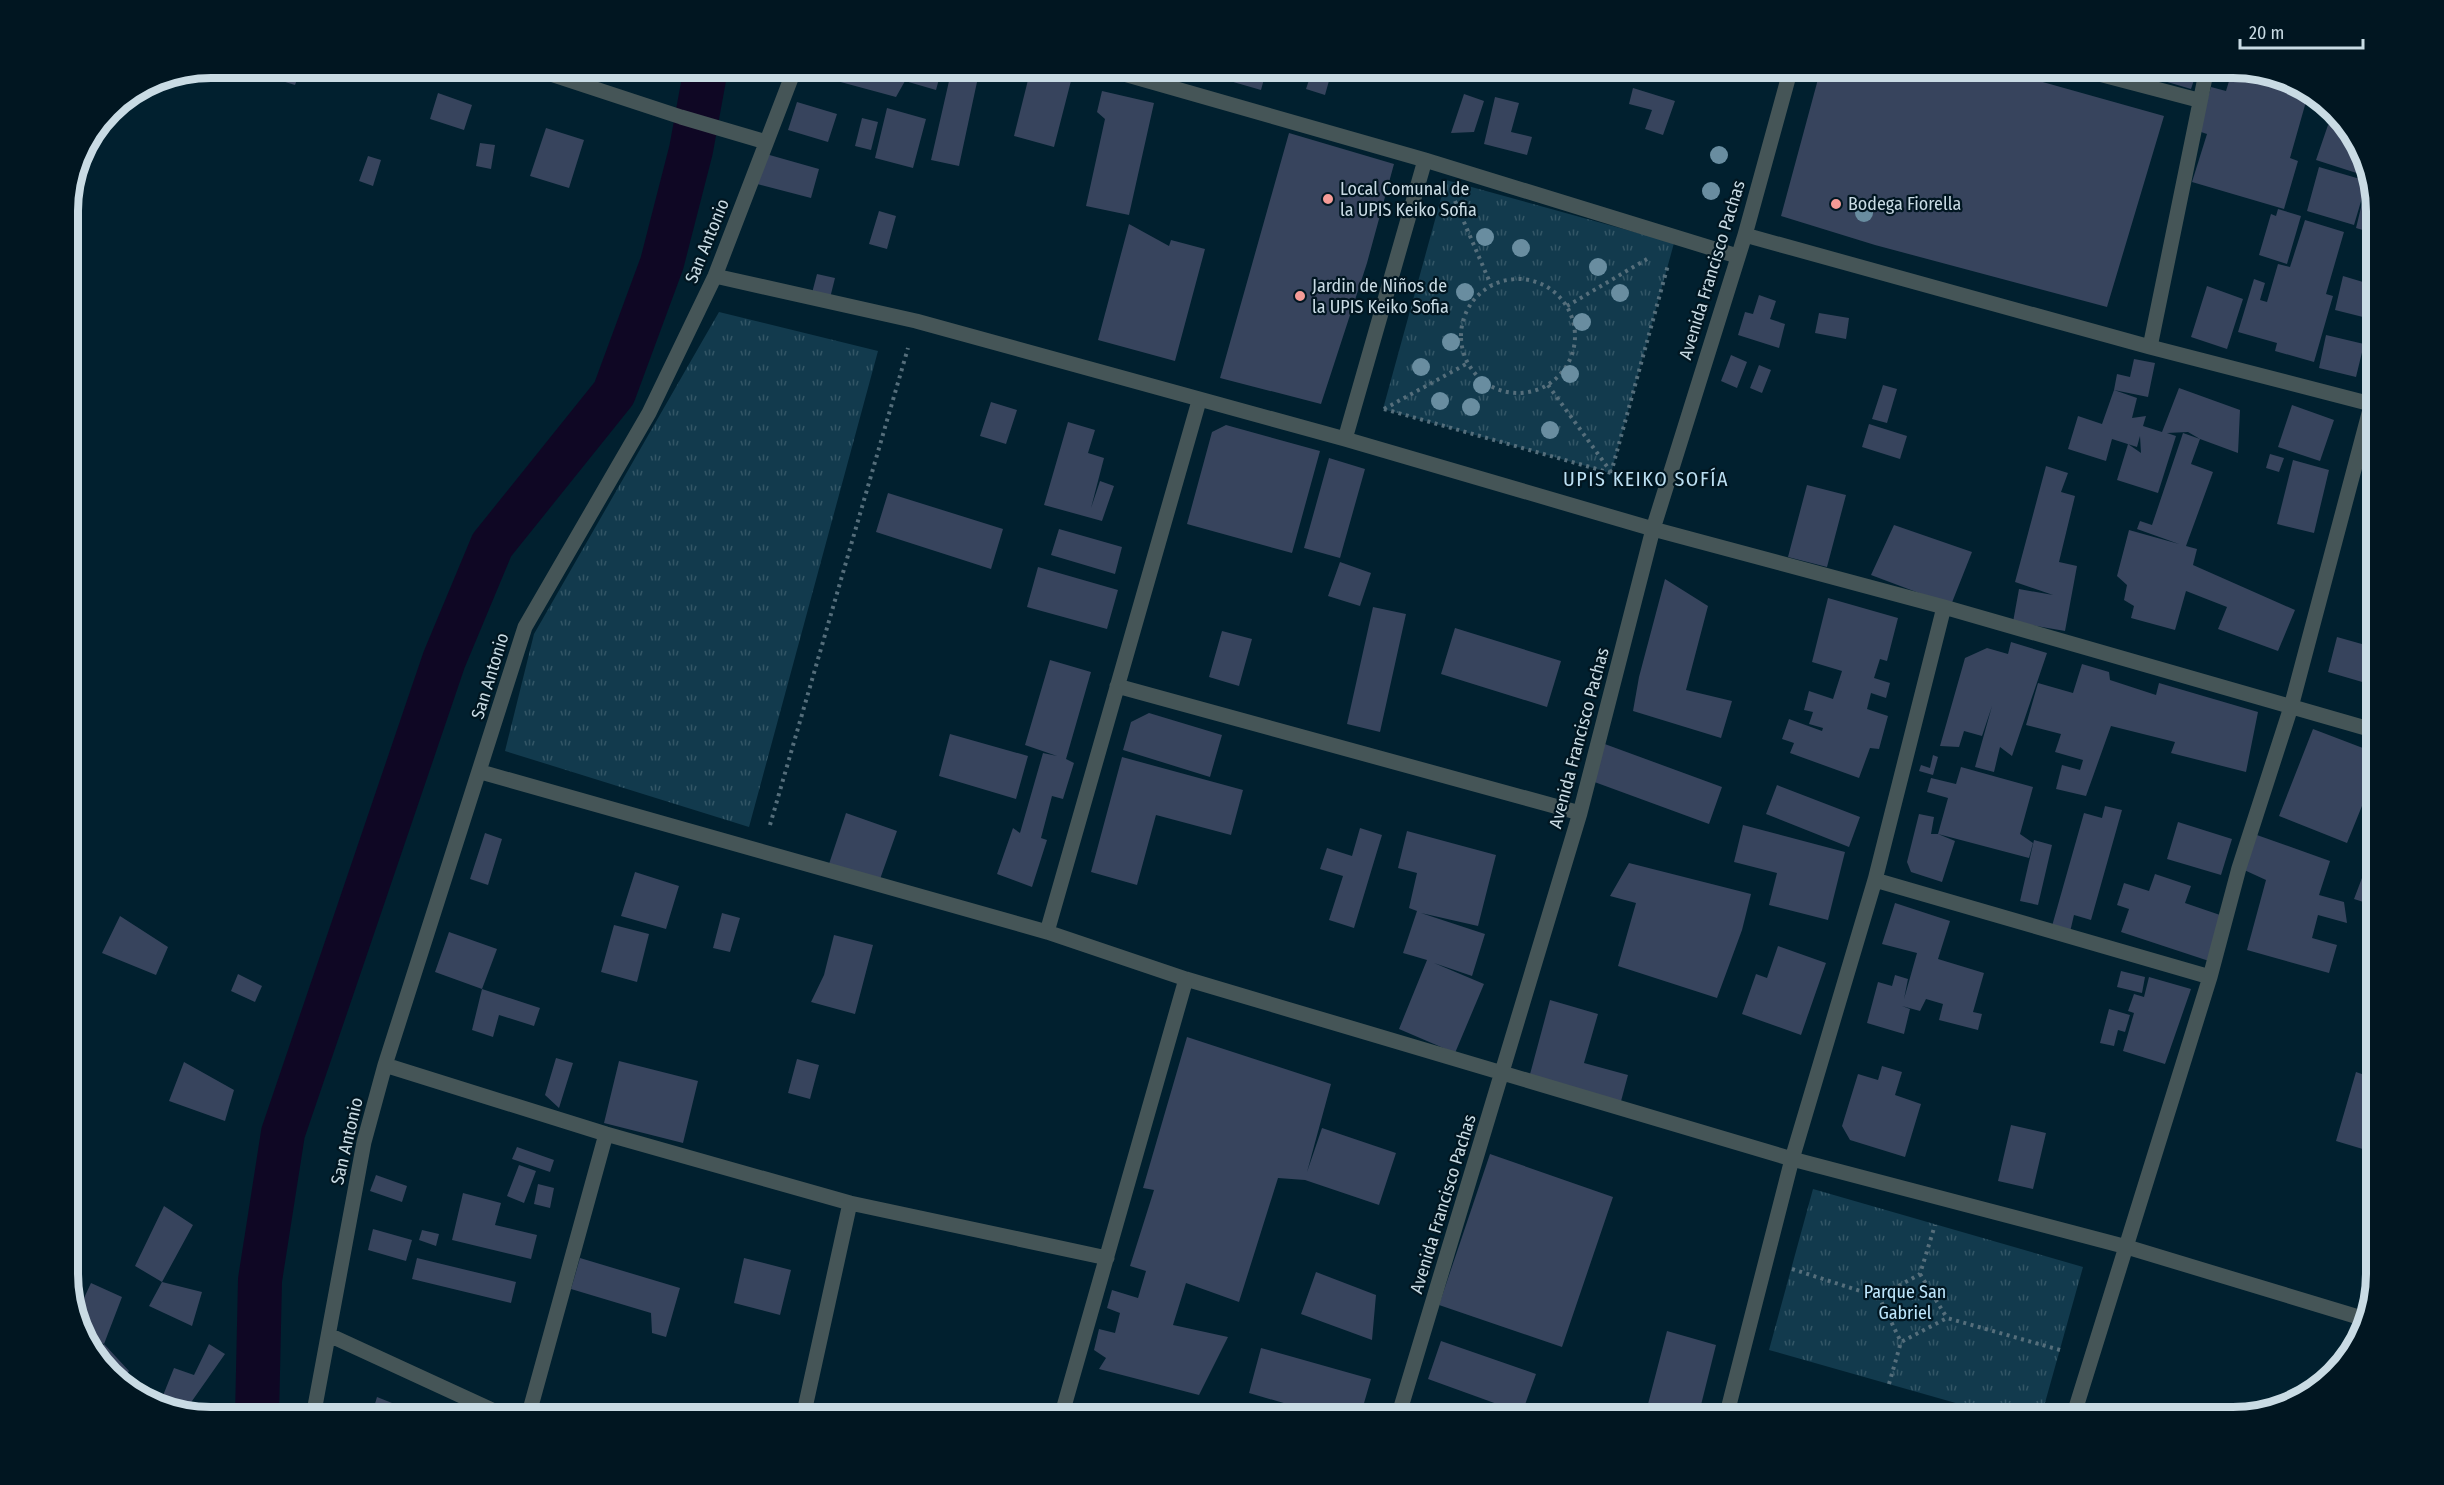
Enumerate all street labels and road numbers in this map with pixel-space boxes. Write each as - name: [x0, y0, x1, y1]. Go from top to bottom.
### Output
- street label: Avenida Francisco Pachas: [1674, 177, 1750, 362]
- street label: San Antonio: [680, 196, 734, 286]
- street label: San Antonio: [466, 630, 514, 722]
- street label: Avenida Francisco Pachas: [1544, 645, 1614, 831]
- street label: San Antonio: [326, 1095, 368, 1187]
- street label: Avenida Francisco Pachas: [1405, 1111, 1481, 1296]

